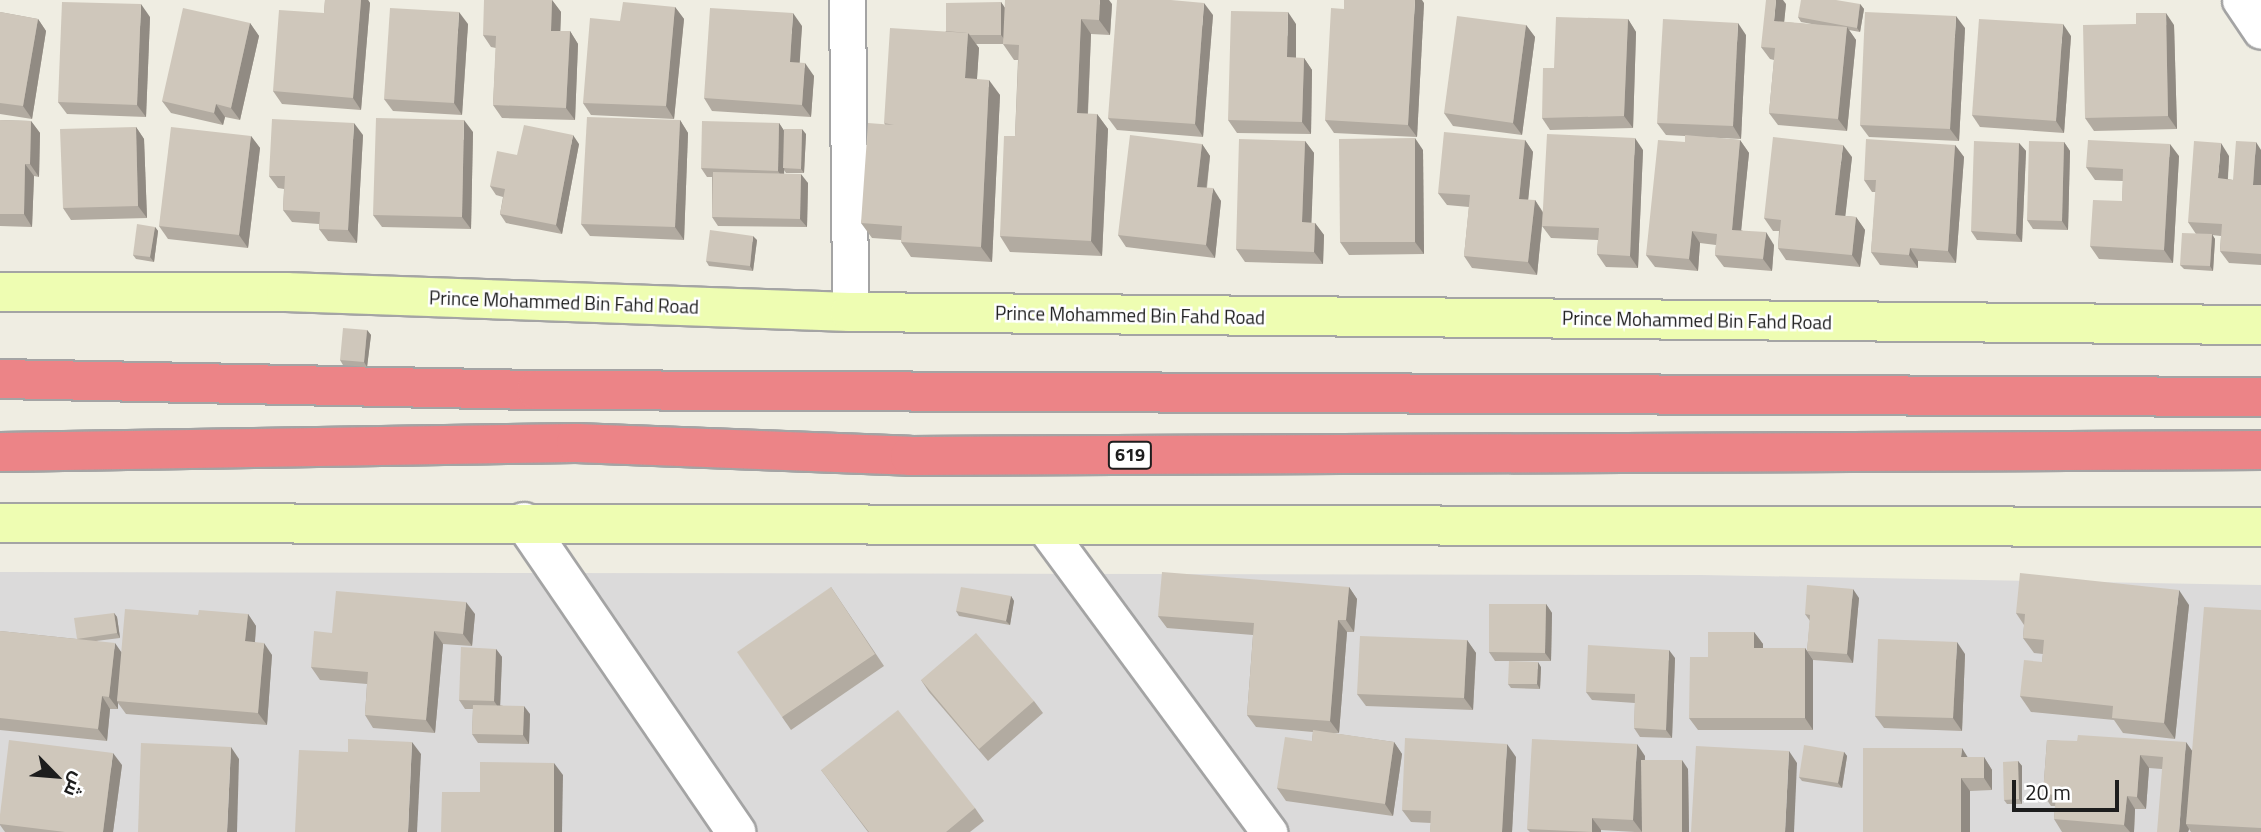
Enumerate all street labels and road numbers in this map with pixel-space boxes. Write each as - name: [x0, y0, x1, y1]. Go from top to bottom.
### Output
- street label: Prince Mohammed Bin Fahd Road: [429, 286, 699, 318]
- street label: Prince Mohammed Bin Fahd Road: [995, 301, 1265, 329]
- street label: Prince Mohammed Bin Fahd Road: [1562, 306, 1832, 334]
- road number: 619: [1107, 440, 1153, 470]

